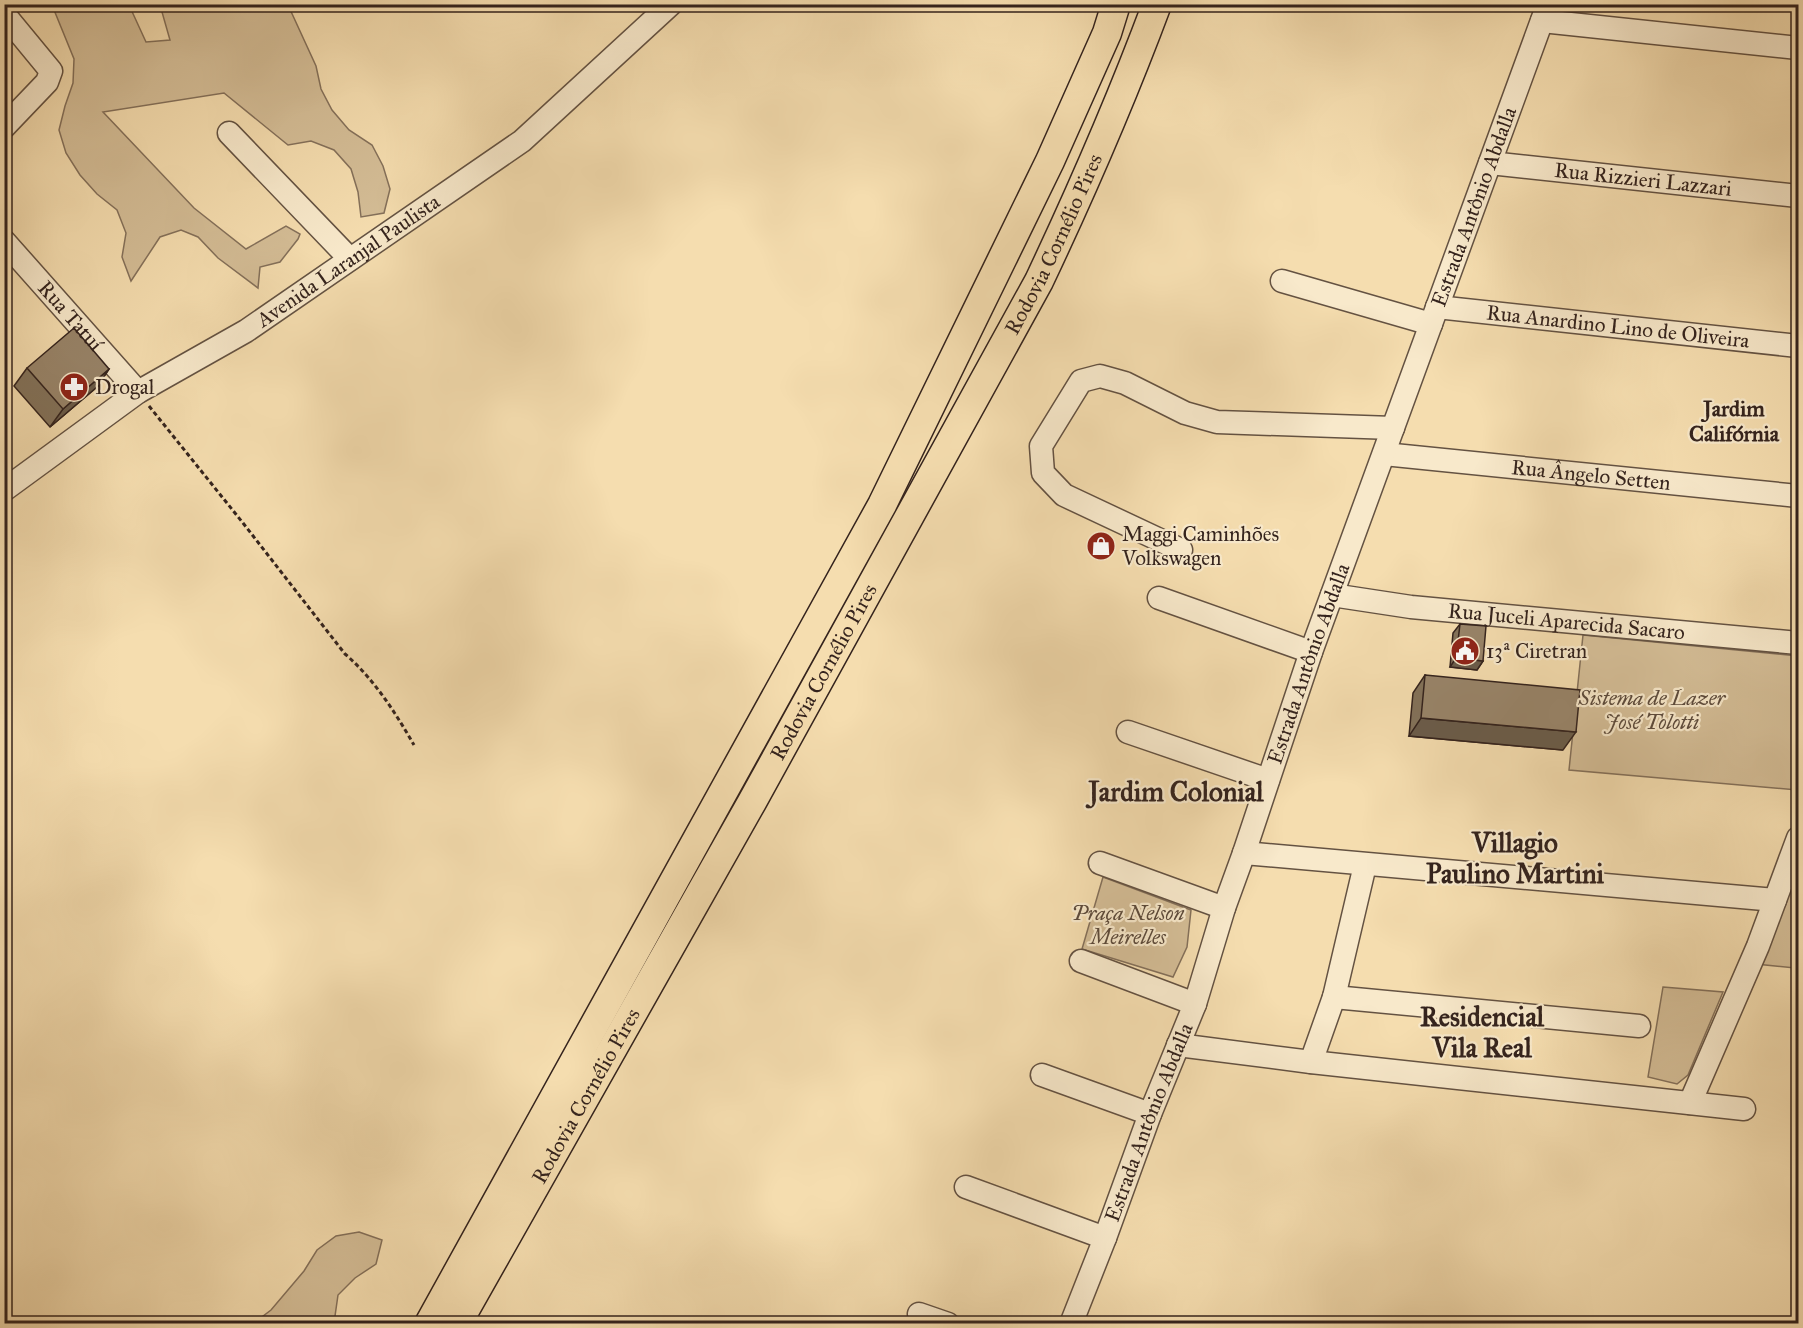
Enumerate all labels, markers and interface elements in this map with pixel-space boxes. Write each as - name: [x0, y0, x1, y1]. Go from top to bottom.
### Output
- street label: Estrada Antônio Abdalla: [1425, 103, 1522, 310]
- street label: Rodovia Cornélio Pires: [999, 150, 1108, 339]
- street label: Rua Rizzieri Lazzari: [1553, 157, 1733, 202]
- street label: Avenida Laranjal Paulista: [251, 188, 445, 333]
- street label: Rua Tatuí: [32, 275, 109, 357]
- street label: Rua Anardino Lino de Oliveira: [1485, 299, 1751, 354]
- pharmacy icon: Drogal: [58, 371, 90, 403]
- place label: Drogal: [95, 374, 155, 400]
- district label: Jardim Califórnia: [1689, 395, 1780, 447]
- street label: Rua Ângelo Setten: [1510, 454, 1672, 496]
- place label: Maggi Caminhões Volkswagen: [1121, 521, 1279, 571]
- shop icon: Maggi Caminhões Volkswagen: [1085, 530, 1117, 562]
- street label: Estrada Antônio Abdalla: [1262, 560, 1355, 767]
- street label: Rodovia Cornélio Pires: [765, 579, 883, 765]
- street label: Rua Juceli Aparecida Sacaro: [1447, 598, 1686, 645]
- public building icon: 13ª Ciretran: [1449, 635, 1481, 667]
- place label: 13ª Ciretran: [1486, 638, 1587, 664]
- park label: Sistema de Lazer José Tolotti: [1578, 685, 1727, 735]
- district label: Jardim Colonial: [1086, 775, 1264, 809]
- district label: Villagio Paulino Martini: [1426, 826, 1605, 890]
- park label: Praça Nelson Meirelles: [1071, 900, 1185, 950]
- district label: Residencial Vila Real: [1420, 1000, 1545, 1064]
- street label: Rodovia Cornélio Pires: [526, 1004, 646, 1188]
- street label: Estrada Antônio Abdalla: [1099, 1019, 1199, 1225]

